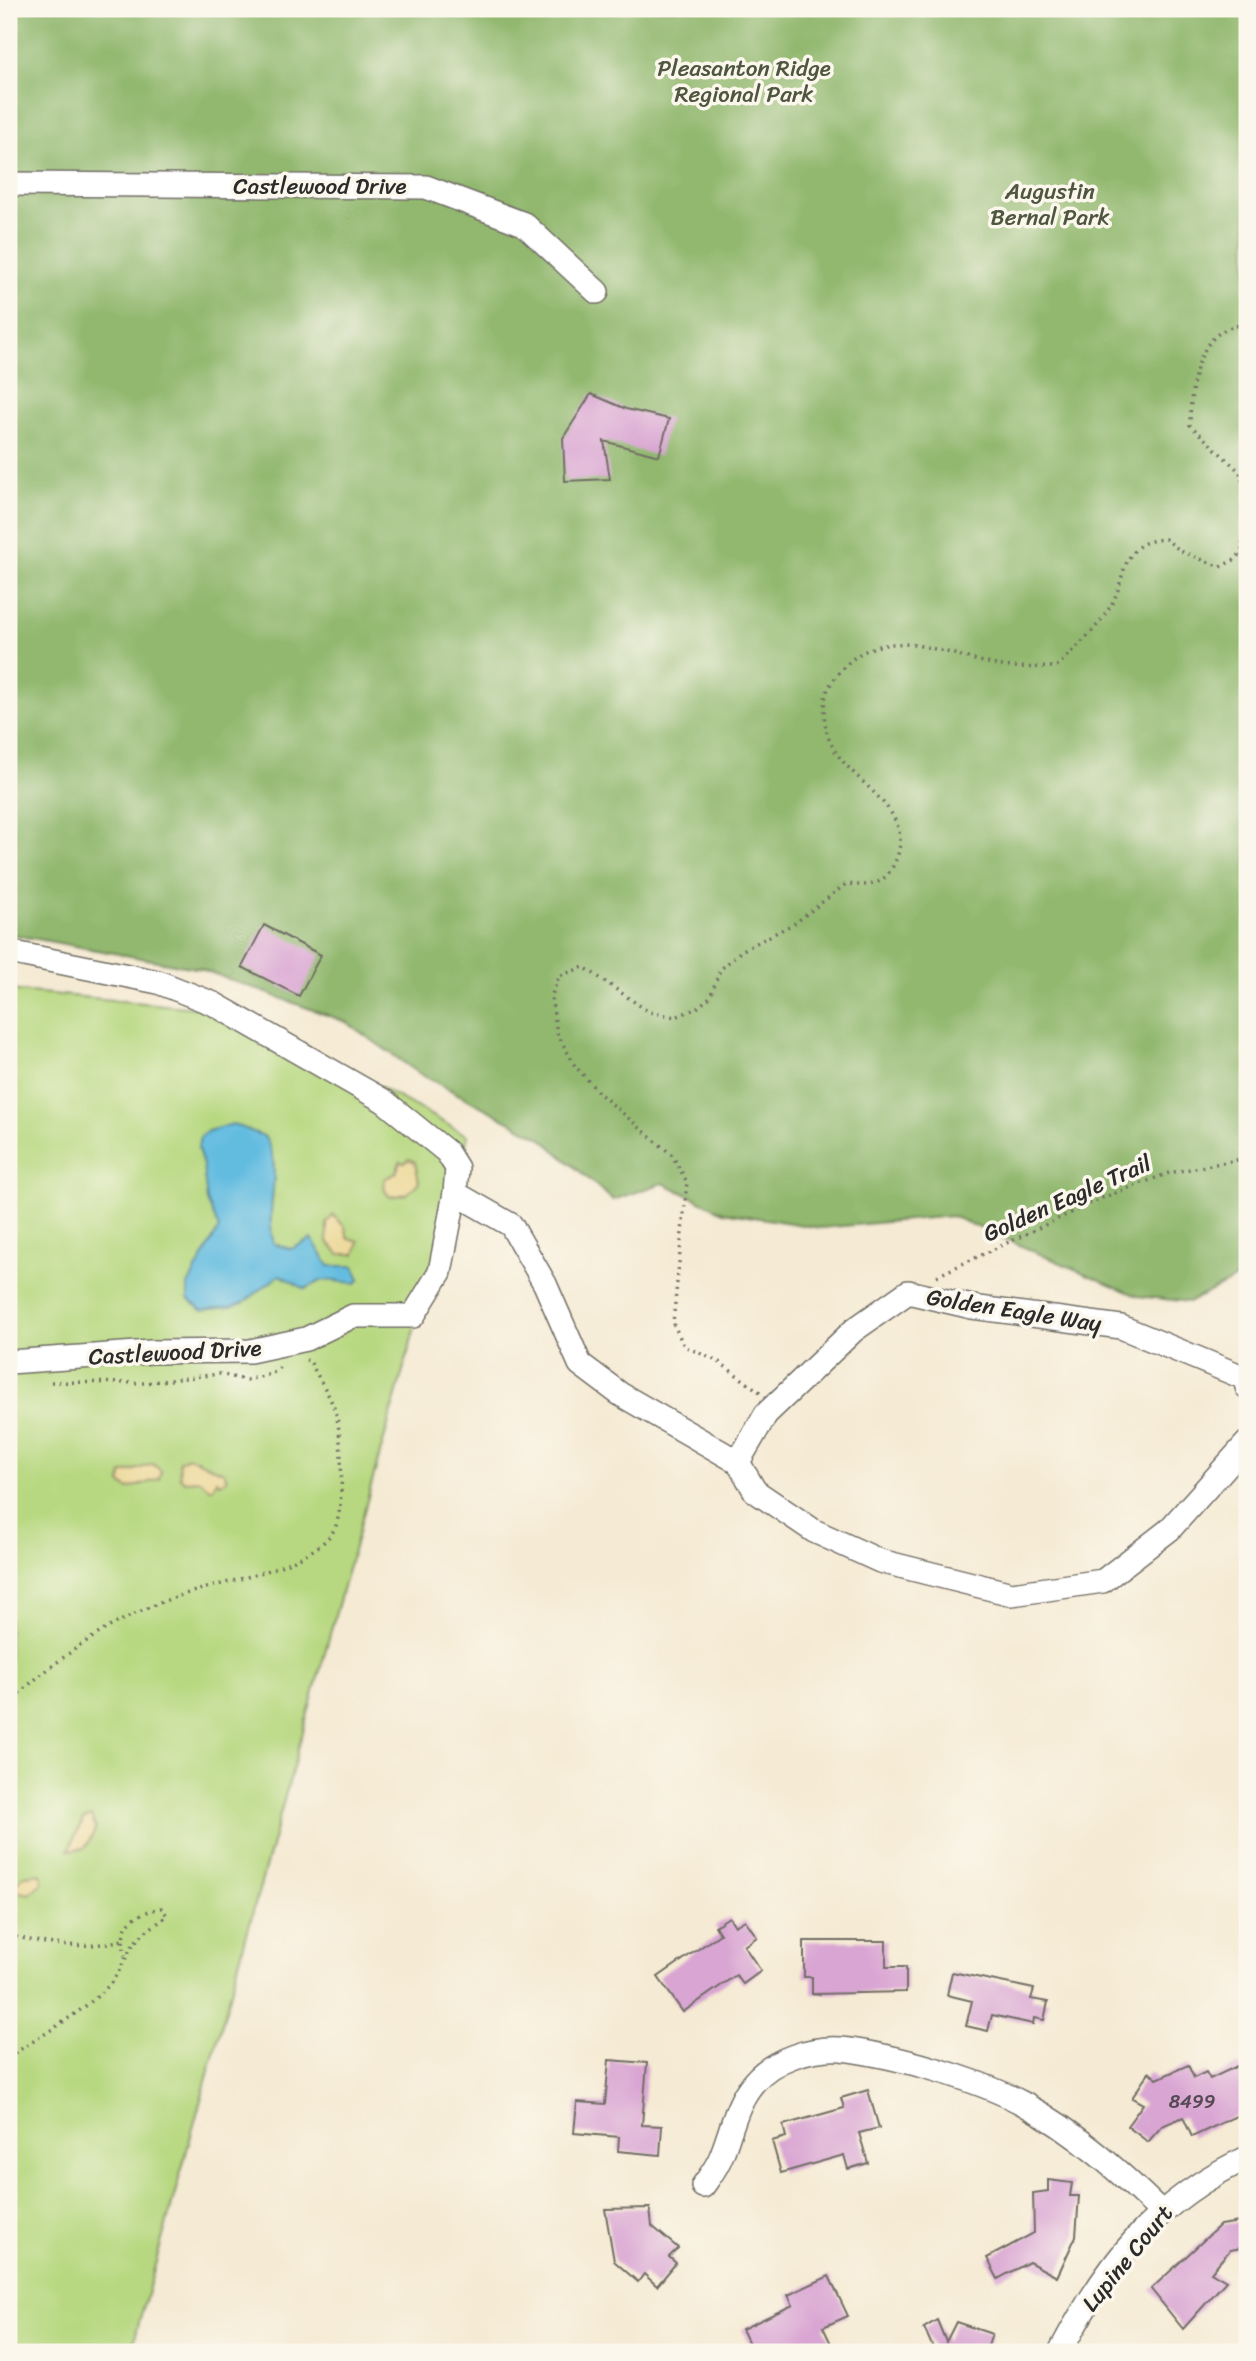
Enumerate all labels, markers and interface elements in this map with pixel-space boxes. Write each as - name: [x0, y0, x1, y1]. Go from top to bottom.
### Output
- park label: Pleasanton Ridge Regional Park: [657, 48, 831, 115]
- street label: Castlewood Drive: [233, 166, 407, 207]
- park label: Augustin Bernal Park: [990, 171, 1110, 238]
- street label: Golden Eagle Trail: [976, 1143, 1158, 1254]
- street label: Golden Eagle Way: [924, 1276, 1104, 1345]
- street label: Castlewood Drive: [87, 1327, 263, 1378]
- house number: 8499: [1169, 2085, 1215, 2118]
- street label: Lupine Court: [1071, 2195, 1184, 2321]

